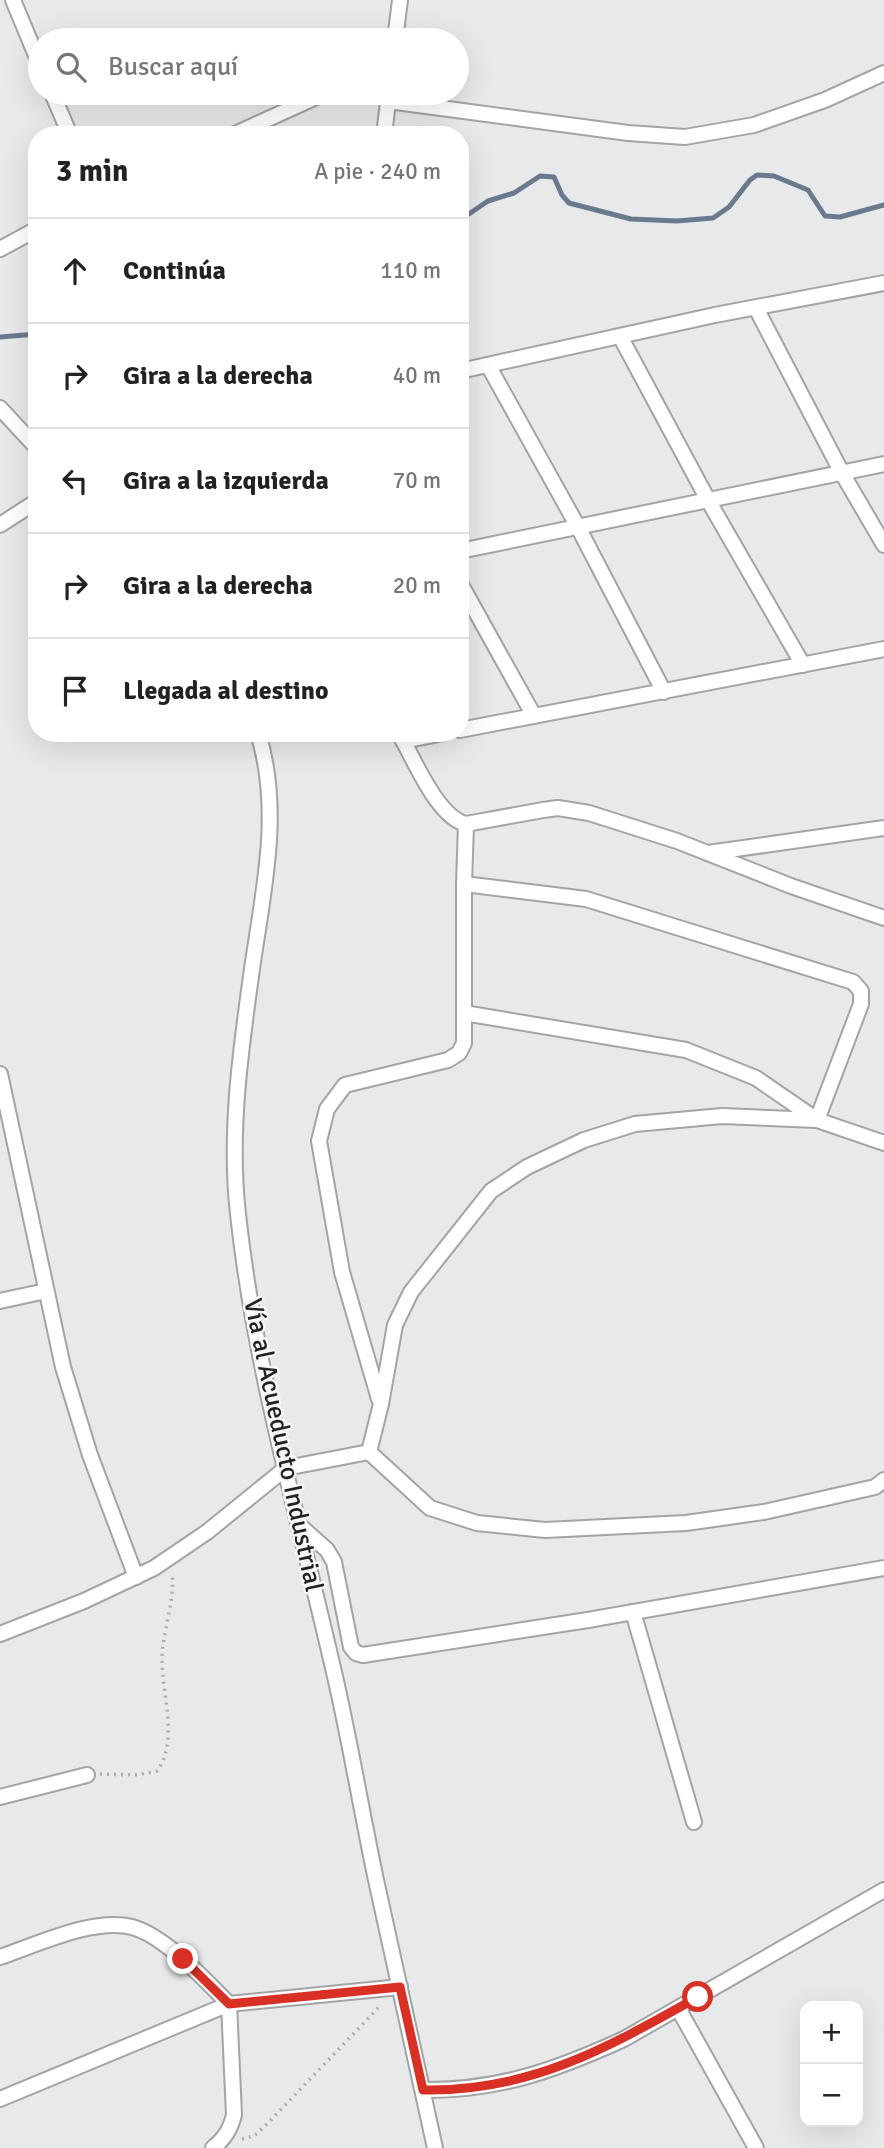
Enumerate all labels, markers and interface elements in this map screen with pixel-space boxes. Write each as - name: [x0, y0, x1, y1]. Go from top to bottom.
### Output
- search box: [28, 28, 469, 105]
- icon: search: [52, 48, 90, 86]
- text: Buscar aquí: [108, 51, 238, 83]
- text: 3 min: [56, 153, 128, 190]
- text: A pie · 240 m: [314, 157, 441, 186]
- icon: ahead: [56, 252, 94, 290]
- text: Continúa: [123, 255, 226, 287]
- text: 110 m: [380, 256, 441, 285]
- icon: right: [56, 357, 94, 395]
- text: Gira a la derecha: [123, 360, 313, 392]
- text: 40 m: [393, 361, 441, 390]
- icon: left: [56, 462, 94, 500]
- text: Gira a la izquierda: [123, 465, 329, 497]
- text: 70 m: [393, 466, 441, 495]
- icon: right: [56, 567, 94, 605]
- text: Gira a la derecha: [123, 570, 313, 602]
- text: 20 m: [393, 571, 441, 600]
- icon: arrive: [56, 672, 94, 710]
- text: Llegada al destino: [123, 675, 329, 707]
- street label: Vía al Acueducto Industrial: [236, 1295, 330, 1595]
- route end: [167, 1943, 198, 1974]
- route start: [682, 1981, 713, 2012]
- map controls: [800, 2001, 863, 2127]
- button: +: [800, 2001, 863, 2064]
- button: −: [800, 2064, 863, 2127]

